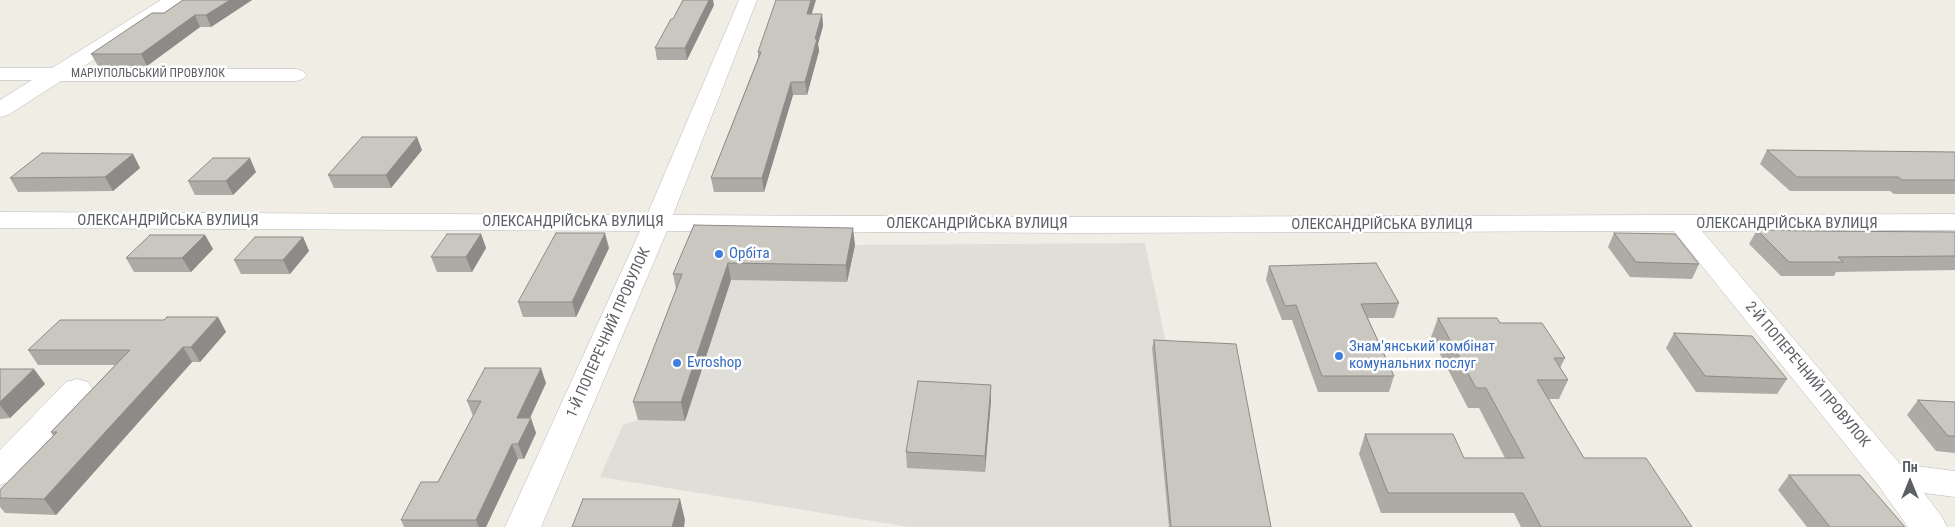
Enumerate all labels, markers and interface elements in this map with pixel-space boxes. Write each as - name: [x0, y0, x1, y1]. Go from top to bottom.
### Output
- street label: МАРІУПОЛЬСЬКИЙ ПРОВУЛОК: [71, 67, 225, 81]
- street label: ОЛЕКСАНДРІЙСЬКА ВУЛИЦЯ: [77, 212, 259, 230]
- street label: ОЛЕКСАНДРІЙСЬКА ВУЛИЦЯ: [482, 213, 664, 231]
- street label: ОЛЕКСАНДРІЙСЬКА ВУЛИЦЯ: [886, 215, 1068, 233]
- street label: ОЛЕКСАНДРІЙСЬКА ВУЛИЦЯ: [1696, 215, 1878, 233]
- street label: ОЛЕКСАНДРІЙСЬКА ВУЛИЦЯ: [1291, 216, 1473, 234]
- street label: 1-Й ПОПЕРЕЧНИЙ ПРОВУЛОК: [563, 245, 655, 421]
- place label: Орбіта: [729, 245, 770, 263]
- marker: Орбіта: [713, 248, 725, 260]
- street label: 2-Й ПОПЕРЕЧНИЙ ПРОВУЛОК: [1741, 299, 1873, 451]
- place label: Знам'янський комбінат комунальних послуг: [1349, 338, 1495, 373]
- marker: Знам'янський комбінат комунальних послуг: [1333, 350, 1345, 362]
- place label: Evroshop: [687, 354, 742, 372]
- marker: Evroshop: [671, 357, 683, 369]
- north arrow: [1885, 457, 1935, 507]
- text: Пн: [1902, 459, 1918, 475]

